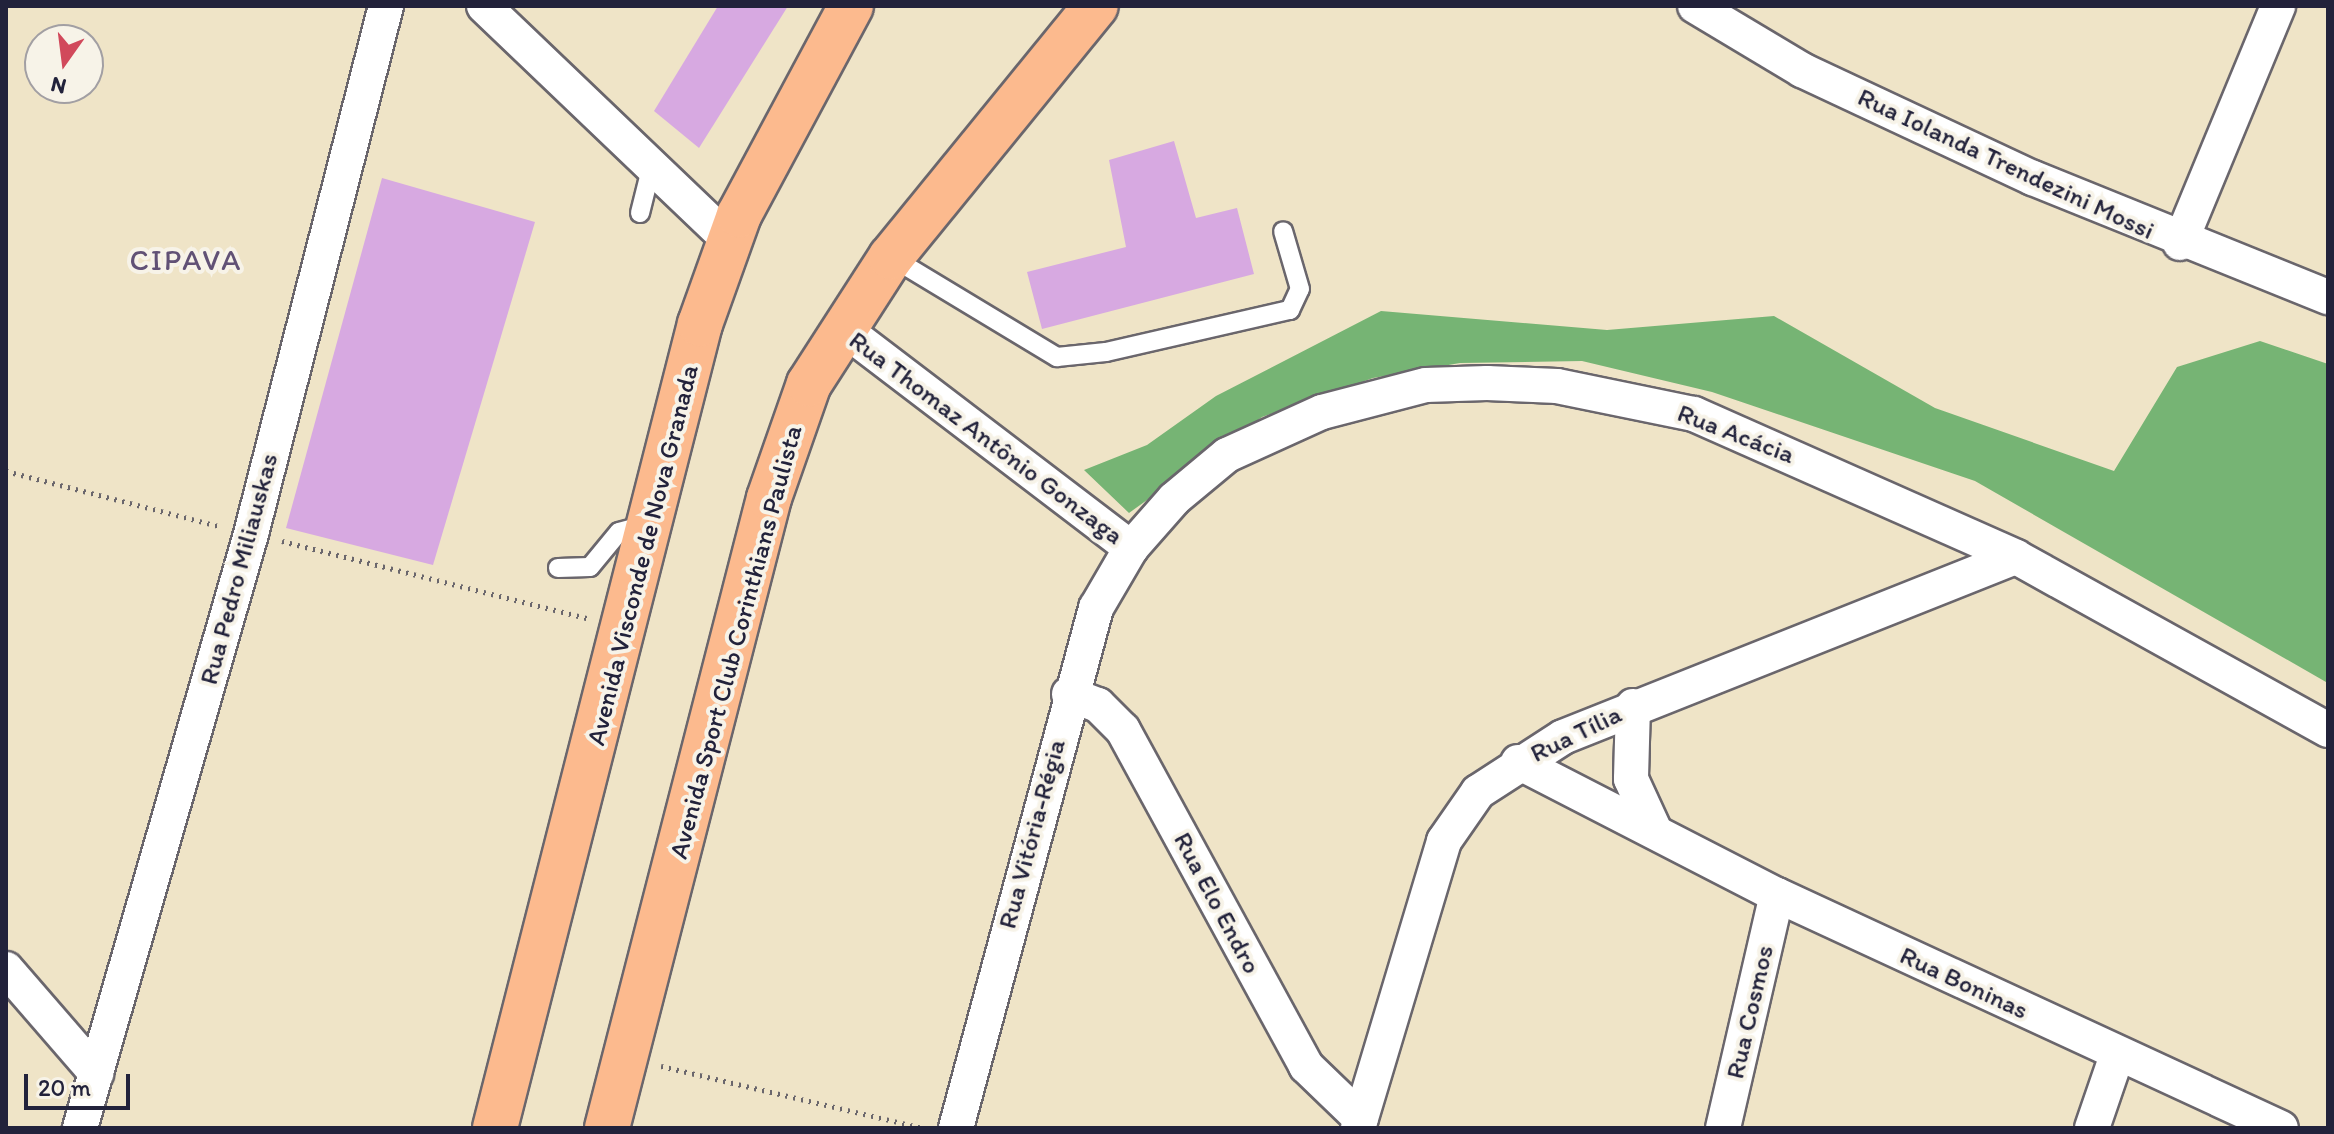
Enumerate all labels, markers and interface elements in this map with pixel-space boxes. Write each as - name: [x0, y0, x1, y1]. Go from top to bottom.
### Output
- north arrow: [24, 24, 104, 104]
- text: N: [48, 71, 69, 101]
- street label: Rua Iolanda Trendezini Mossi: [1853, 81, 2159, 247]
- district label: CIPAVA: [128, 242, 244, 278]
- street label: Rua Thomaz Antônio Gonzaga: [843, 325, 1129, 551]
- street label: Avenida Visconde de Nova Granada: [581, 362, 705, 748]
- street label: Rua Acácia: [1673, 398, 1799, 470]
- street label: Avenida Sport Club Corinthians Paulista: [663, 422, 809, 862]
- street label: Rua Pedro Miliauskas: [193, 451, 285, 687]
- street label: Rua Tília: [1526, 699, 1626, 769]
- street label: Rua Vitória-Régia: [992, 736, 1072, 932]
- street label: Rua Elo Endro: [1167, 827, 1267, 979]
- street label: Rua Boninas: [1894, 939, 2034, 1027]
- street label: Rua Cosmos: [1719, 942, 1781, 1082]
- scale bar: [28, 1058, 134, 1108]
- text: 20 m: [38, 1073, 91, 1102]

